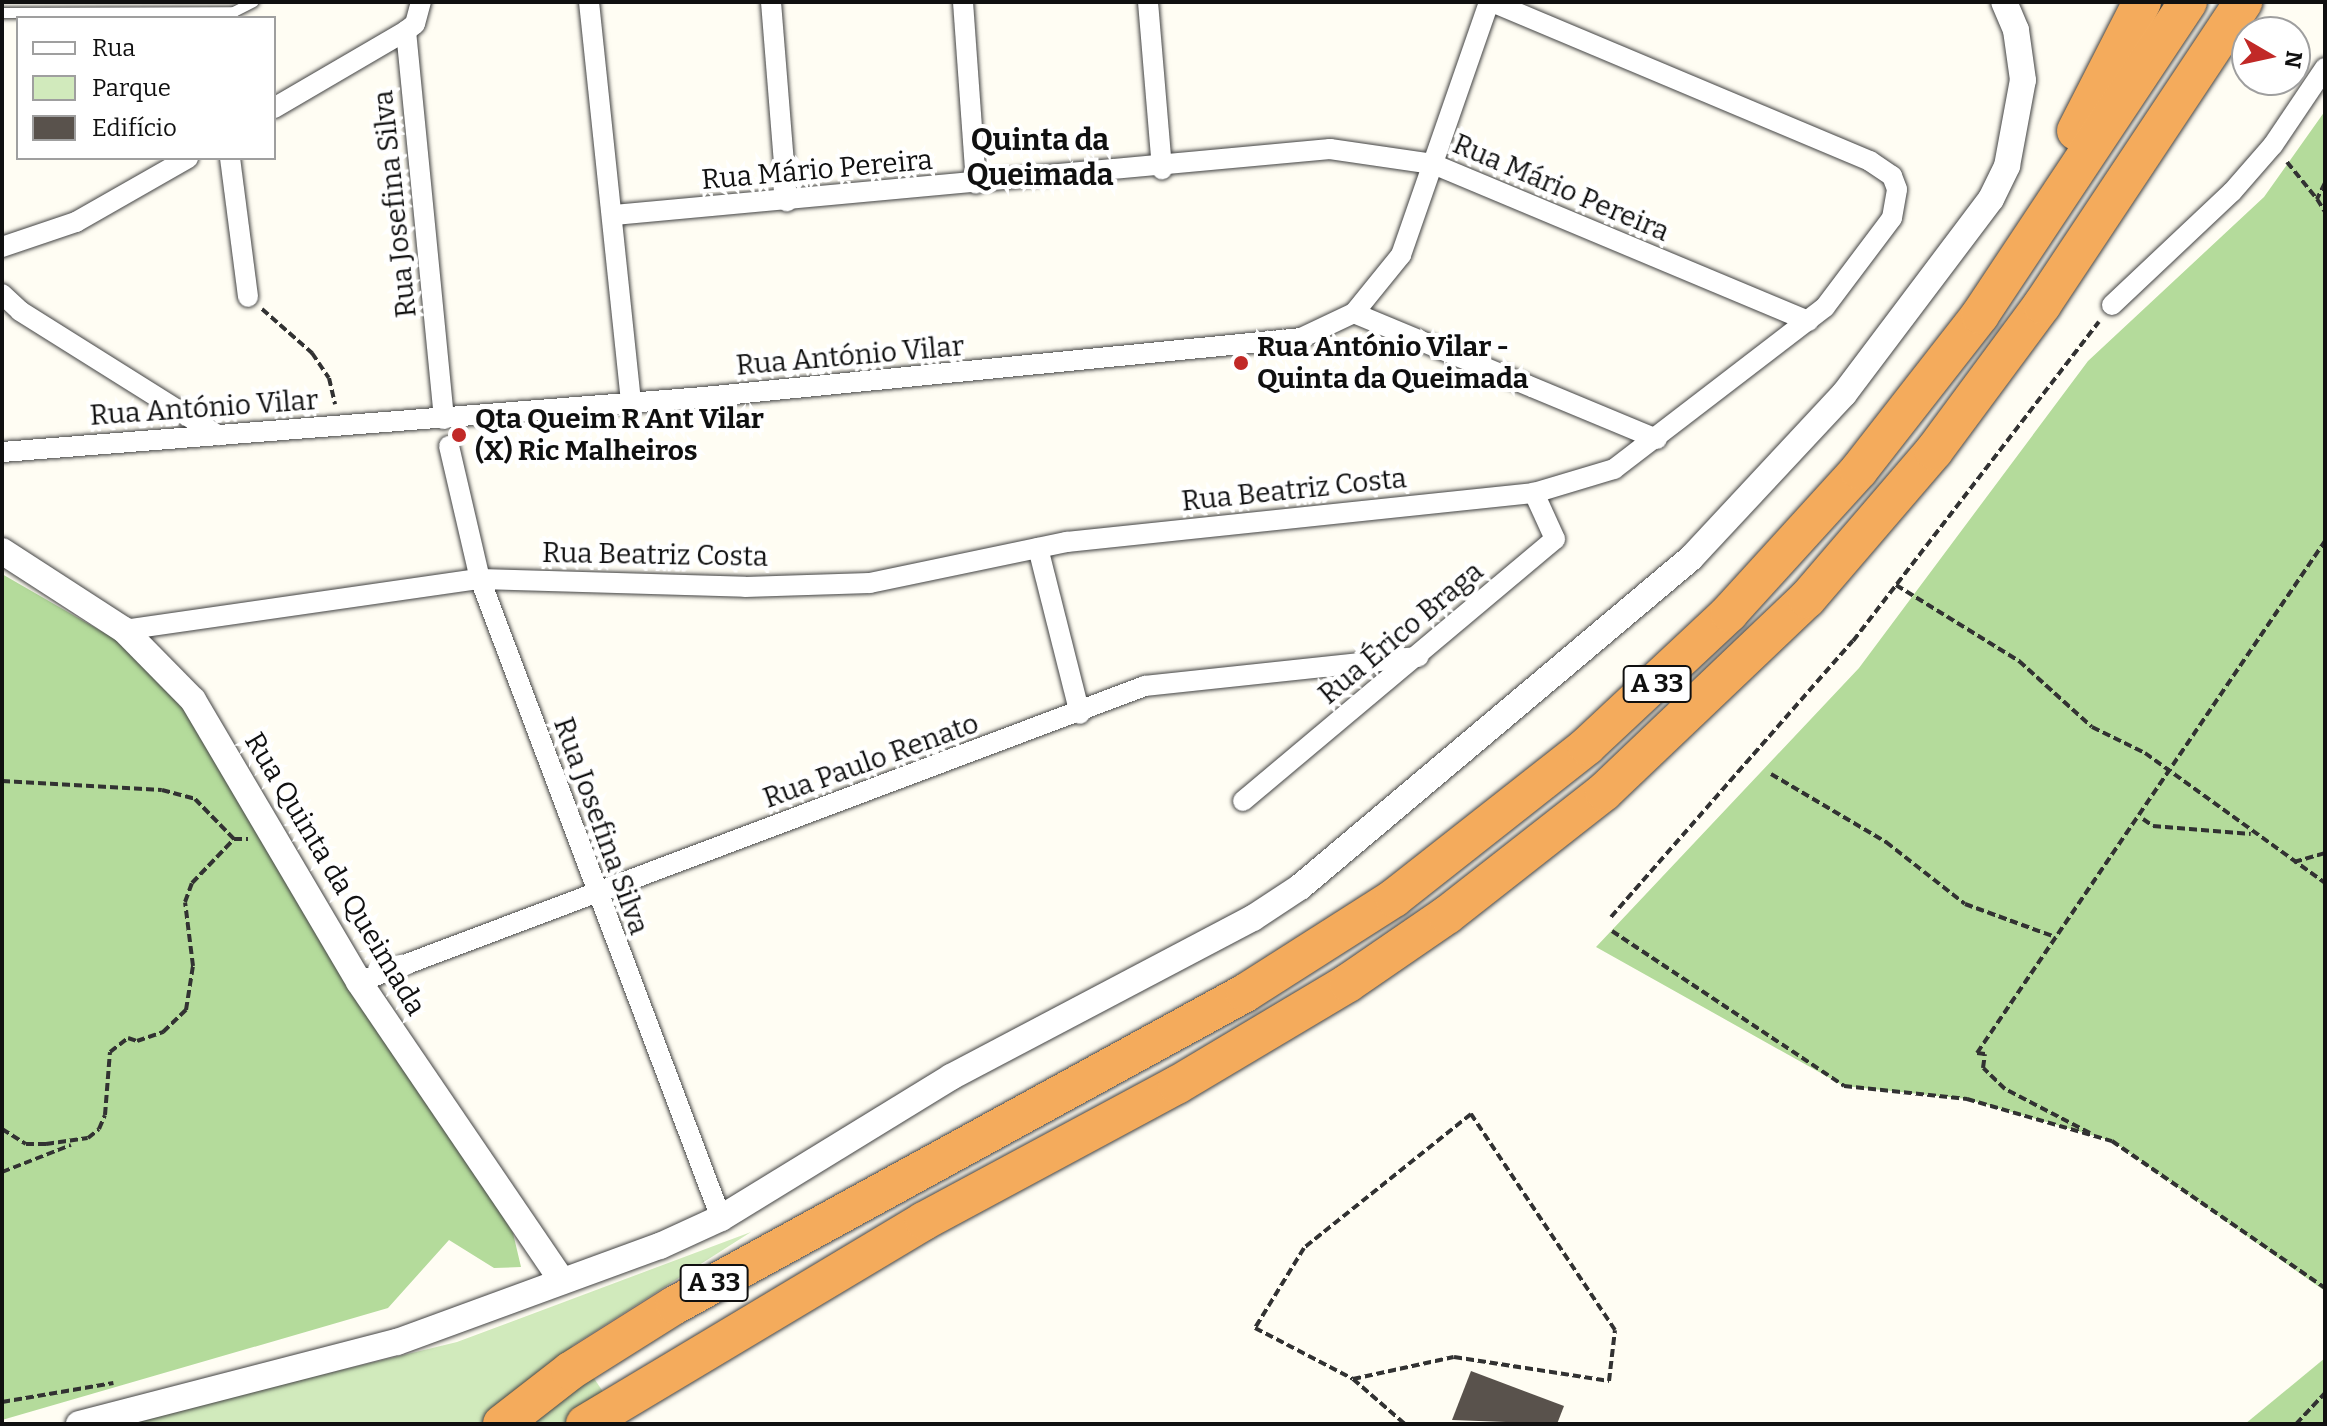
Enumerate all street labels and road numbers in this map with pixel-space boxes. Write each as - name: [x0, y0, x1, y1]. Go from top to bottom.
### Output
- street label: Rua Josefina Silva: [366, 89, 424, 319]
- street label: Rua Mário Pereira: [1448, 127, 1674, 249]
- street label: Rua Mário Pereira: [700, 143, 934, 197]
- street label: Rua António Vilar: [735, 329, 965, 383]
- street label: Rua António Vilar: [89, 383, 319, 433]
- street label: Rua Beatriz Costa: [1180, 461, 1408, 519]
- street label: Rua Beatriz Costa: [542, 536, 768, 574]
- street label: Rua Érico Braga: [1312, 555, 1490, 711]
- road number: A 33: [1621, 662, 1693, 706]
- street label: Rua Paulo Renato: [759, 706, 983, 816]
- street label: Rua Josefina Silva: [546, 713, 656, 939]
- street label: Rua Quinta da Queimada: [237, 727, 433, 1021]
- road number: A 33: [678, 1261, 750, 1305]

